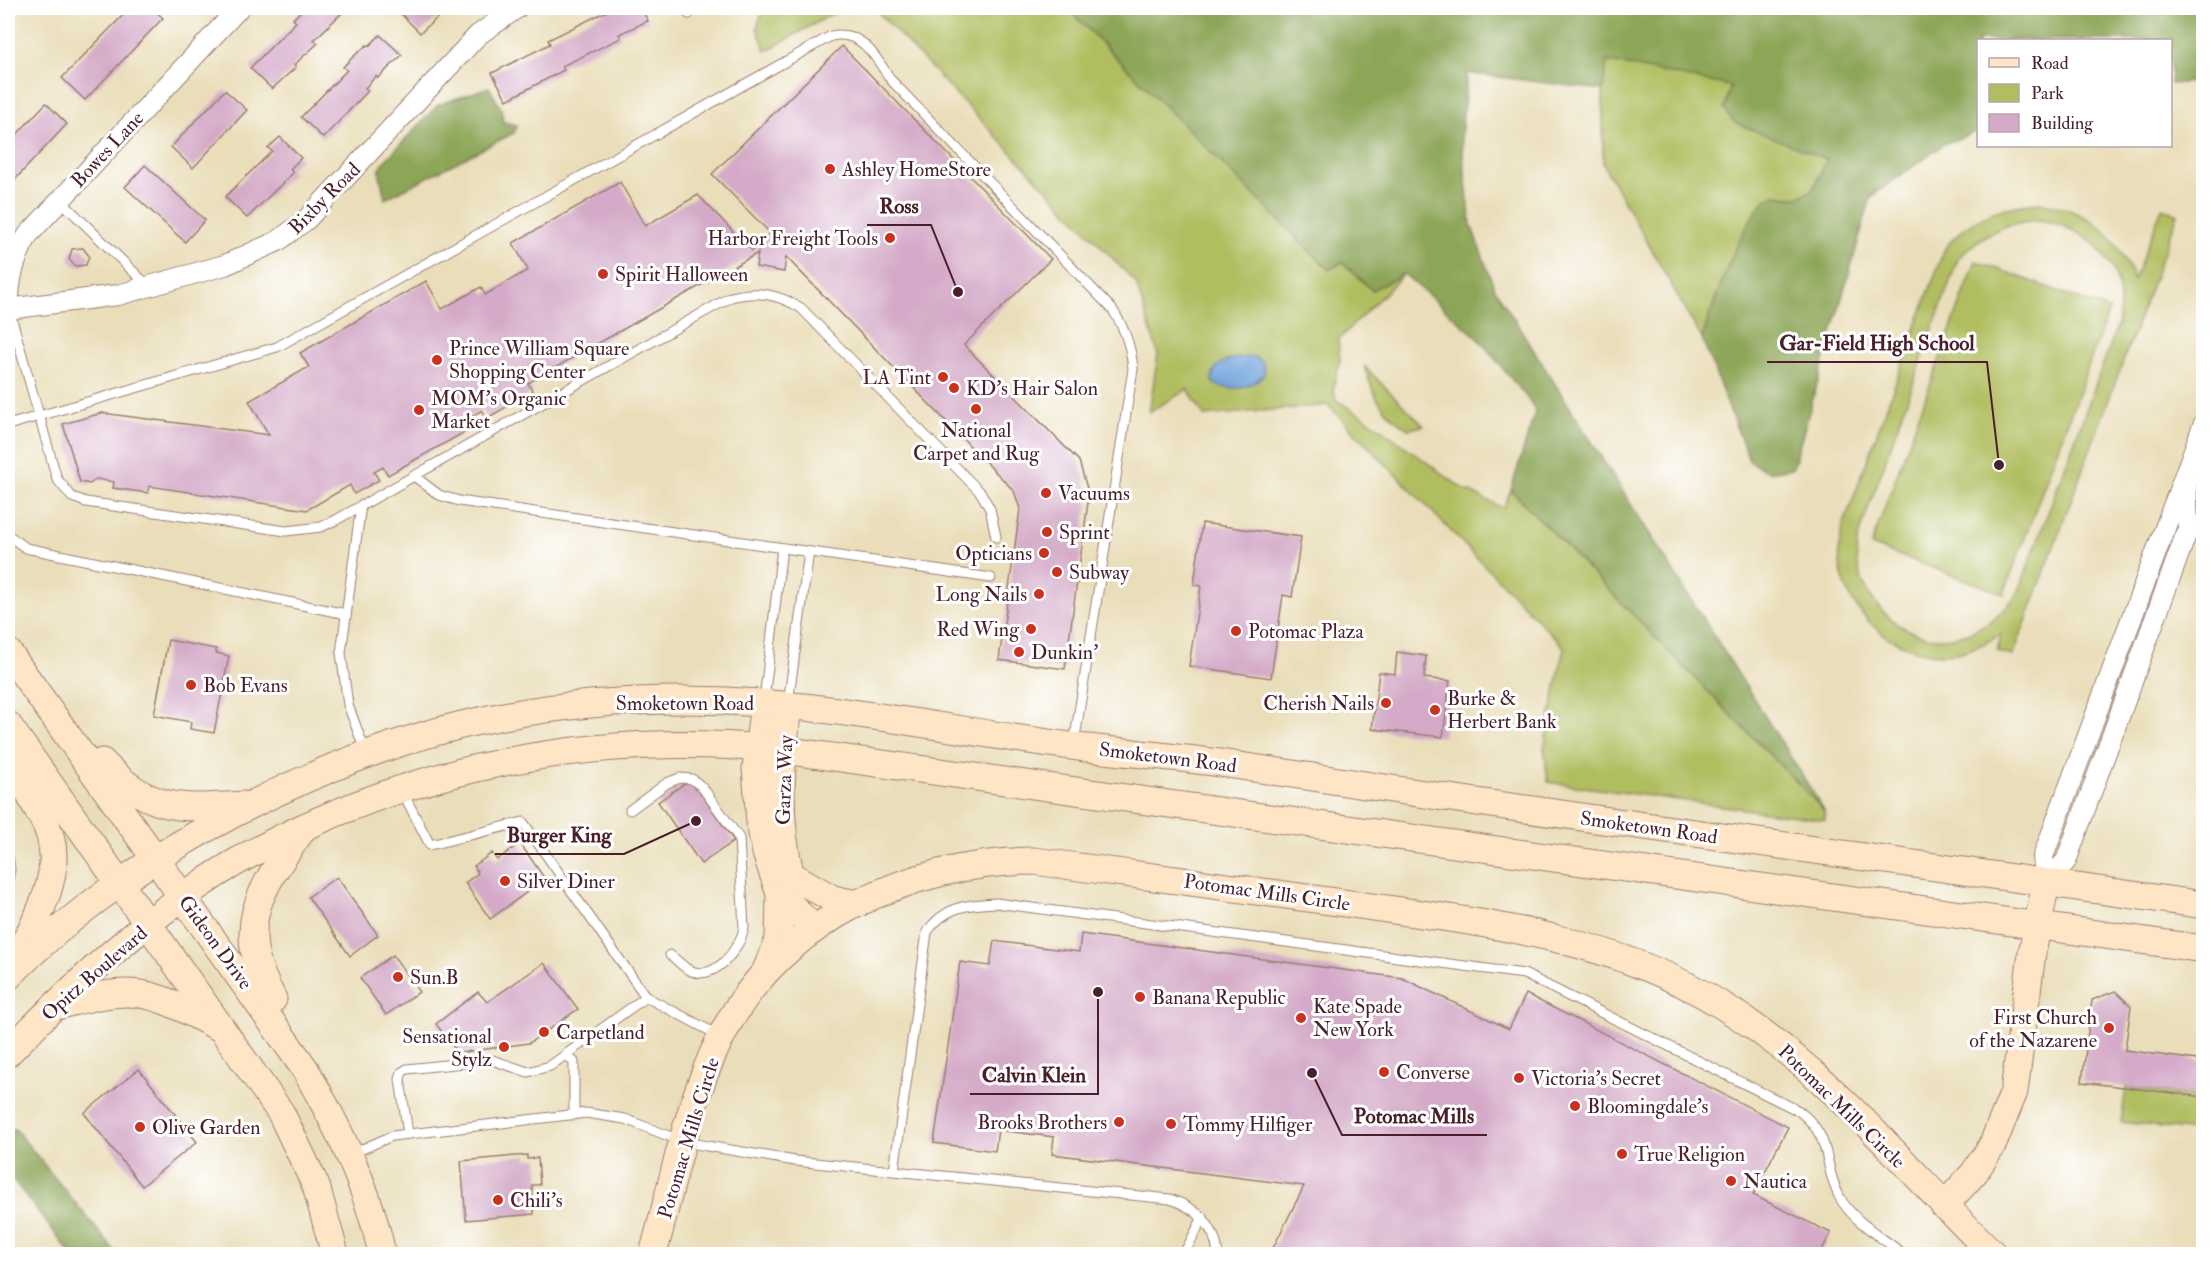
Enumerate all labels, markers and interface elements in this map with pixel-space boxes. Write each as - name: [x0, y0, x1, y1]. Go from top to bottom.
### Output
- legend: [1977, 39, 2172, 147]
- text: Road: [2031, 52, 2069, 75]
- text: Park: [2031, 82, 2064, 105]
- street label: Bowes Lane: [66, 106, 149, 193]
- text: Building: [2031, 112, 2094, 135]
- street label: Bixby Road: [283, 157, 366, 240]
- place label: Ashley HomeStore: [841, 157, 991, 182]
- marker: Ashley HomeStore: [823, 162, 837, 176]
- callout: Ross: [867, 186, 931, 225]
- text: Ross: [879, 193, 919, 220]
- place label: Harbor Freight Tools: [707, 226, 878, 251]
- marker: Harbor Freight Tools: [883, 231, 897, 245]
- place label: Spirit Halloween: [615, 262, 748, 288]
- marker: Spirit Halloween: [596, 267, 610, 281]
- callout: Gar-Field High School: [1767, 323, 1987, 362]
- text: Gar-Field High School: [1779, 330, 1975, 357]
- place label: Prince William Square Shopping Center: [449, 336, 629, 385]
- marker: Prince William Square Shopping Center: [430, 353, 444, 367]
- place label: LA Tint: [863, 365, 932, 390]
- marker: LA Tint: [936, 370, 950, 384]
- place label: KD's Hair Salon: [966, 376, 1098, 401]
- marker: KD's Hair Salon: [947, 381, 961, 395]
- place label: MOM's Organic Market: [431, 386, 567, 434]
- marker: National Carpet and Rug: [969, 402, 983, 416]
- marker: MOM's Organic Market: [412, 403, 426, 417]
- place label: National Carpet and Rug: [913, 418, 1040, 467]
- place label: Vacuums: [1058, 481, 1130, 506]
- marker: Vacuums: [1039, 486, 1053, 500]
- place label: Sprint: [1059, 520, 1110, 546]
- marker: Sprint: [1040, 525, 1054, 539]
- place label: Opticians: [955, 541, 1032, 567]
- marker: Opticians: [1037, 546, 1051, 560]
- place label: Subway: [1069, 560, 1130, 585]
- marker: Subway: [1050, 565, 1064, 579]
- place label: Long Nails: [935, 582, 1027, 607]
- marker: Long Nails: [1032, 587, 1046, 601]
- place label: Red Wing: [937, 617, 1020, 642]
- place label: Potomac Plaza: [1248, 619, 1365, 644]
- marker: Red Wing: [1024, 622, 1038, 636]
- marker: Potomac Plaza: [1229, 624, 1243, 638]
- place label: Dunkin': [1031, 640, 1098, 665]
- marker: Dunkin': [1012, 645, 1026, 659]
- place label: Bob Evans: [203, 673, 288, 698]
- marker: Bob Evans: [184, 678, 198, 692]
- place label: Burke & Herbert Bank: [1447, 686, 1557, 734]
- street label: Smoketown Road: [616, 691, 754, 716]
- place label: Cherish Nails: [1263, 691, 1374, 716]
- marker: Cherish Nails: [1379, 696, 1393, 710]
- marker: Burke & Herbert Bank: [1428, 703, 1442, 717]
- street label: Garza Way: [770, 733, 799, 825]
- street label: Smoketown Road: [1098, 737, 1238, 778]
- street label: Smoketown Road: [1579, 805, 1719, 850]
- callout: Burger King: [495, 815, 624, 854]
- text: Burger King: [506, 822, 612, 849]
- street label: Potomac Mills Circle: [1182, 868, 1352, 917]
- place label: Silver Diner: [517, 869, 615, 894]
- marker: Silver Diner: [498, 874, 512, 888]
- street label: Gideon Drive: [173, 890, 258, 994]
- street label: Opitz Boulevard: [36, 920, 153, 1027]
- place label: Sun.B: [410, 965, 459, 990]
- marker: Sun.B: [391, 970, 405, 984]
- place label: Banana Republic: [1152, 985, 1286, 1011]
- marker: Banana Republic: [1133, 990, 1147, 1004]
- place label: Kate Spade New York: [1313, 994, 1402, 1042]
- place label: First Church of the Nazarene: [1969, 1005, 2098, 1053]
- marker: Kate Spade New York: [1294, 1011, 1308, 1025]
- place label: Carpetland: [556, 1020, 645, 1046]
- marker: First Church of the Nazarene: [2102, 1021, 2116, 1035]
- place label: Sensational Stylz: [402, 1024, 492, 1072]
- marker: Carpetland: [537, 1025, 551, 1039]
- street label: Potomac Mills Circle: [1773, 1039, 1911, 1174]
- marker: Sensational Stylz: [497, 1040, 511, 1054]
- street label: Potomac Mills Circle: [652, 1054, 725, 1222]
- callout: Calvin Klein: [970, 1055, 1098, 1094]
- place label: Converse: [1396, 1060, 1470, 1085]
- text: Calvin Klein: [982, 1062, 1086, 1089]
- marker: Converse: [1377, 1065, 1391, 1079]
- place label: Victoria's Secret: [1531, 1066, 1662, 1091]
- marker: Victoria's Secret: [1512, 1071, 1526, 1085]
- place label: Bloomingdale's: [1587, 1094, 1709, 1119]
- callout: Potomac Mills: [1342, 1096, 1487, 1135]
- marker: Bloomingdale's: [1568, 1099, 1582, 1113]
- text: Potomac Mills: [1354, 1103, 1474, 1130]
- place label: Brooks Brothers: [977, 1110, 1107, 1135]
- place label: Tommy Hilfiger: [1183, 1112, 1313, 1137]
- place label: Olive Garden: [152, 1115, 260, 1140]
- marker: Brooks Brothers: [1112, 1115, 1126, 1129]
- marker: Tommy Hilfiger: [1164, 1117, 1178, 1131]
- marker: Olive Garden: [133, 1120, 147, 1134]
- place label: True Religion: [1634, 1142, 1745, 1167]
- marker: True Religion: [1615, 1147, 1629, 1161]
- place label: Nautica: [1743, 1169, 1808, 1194]
- marker: Nautica: [1724, 1174, 1738, 1188]
- place label: Chili's: [510, 1188, 563, 1213]
- marker: Chili's: [491, 1193, 505, 1207]

